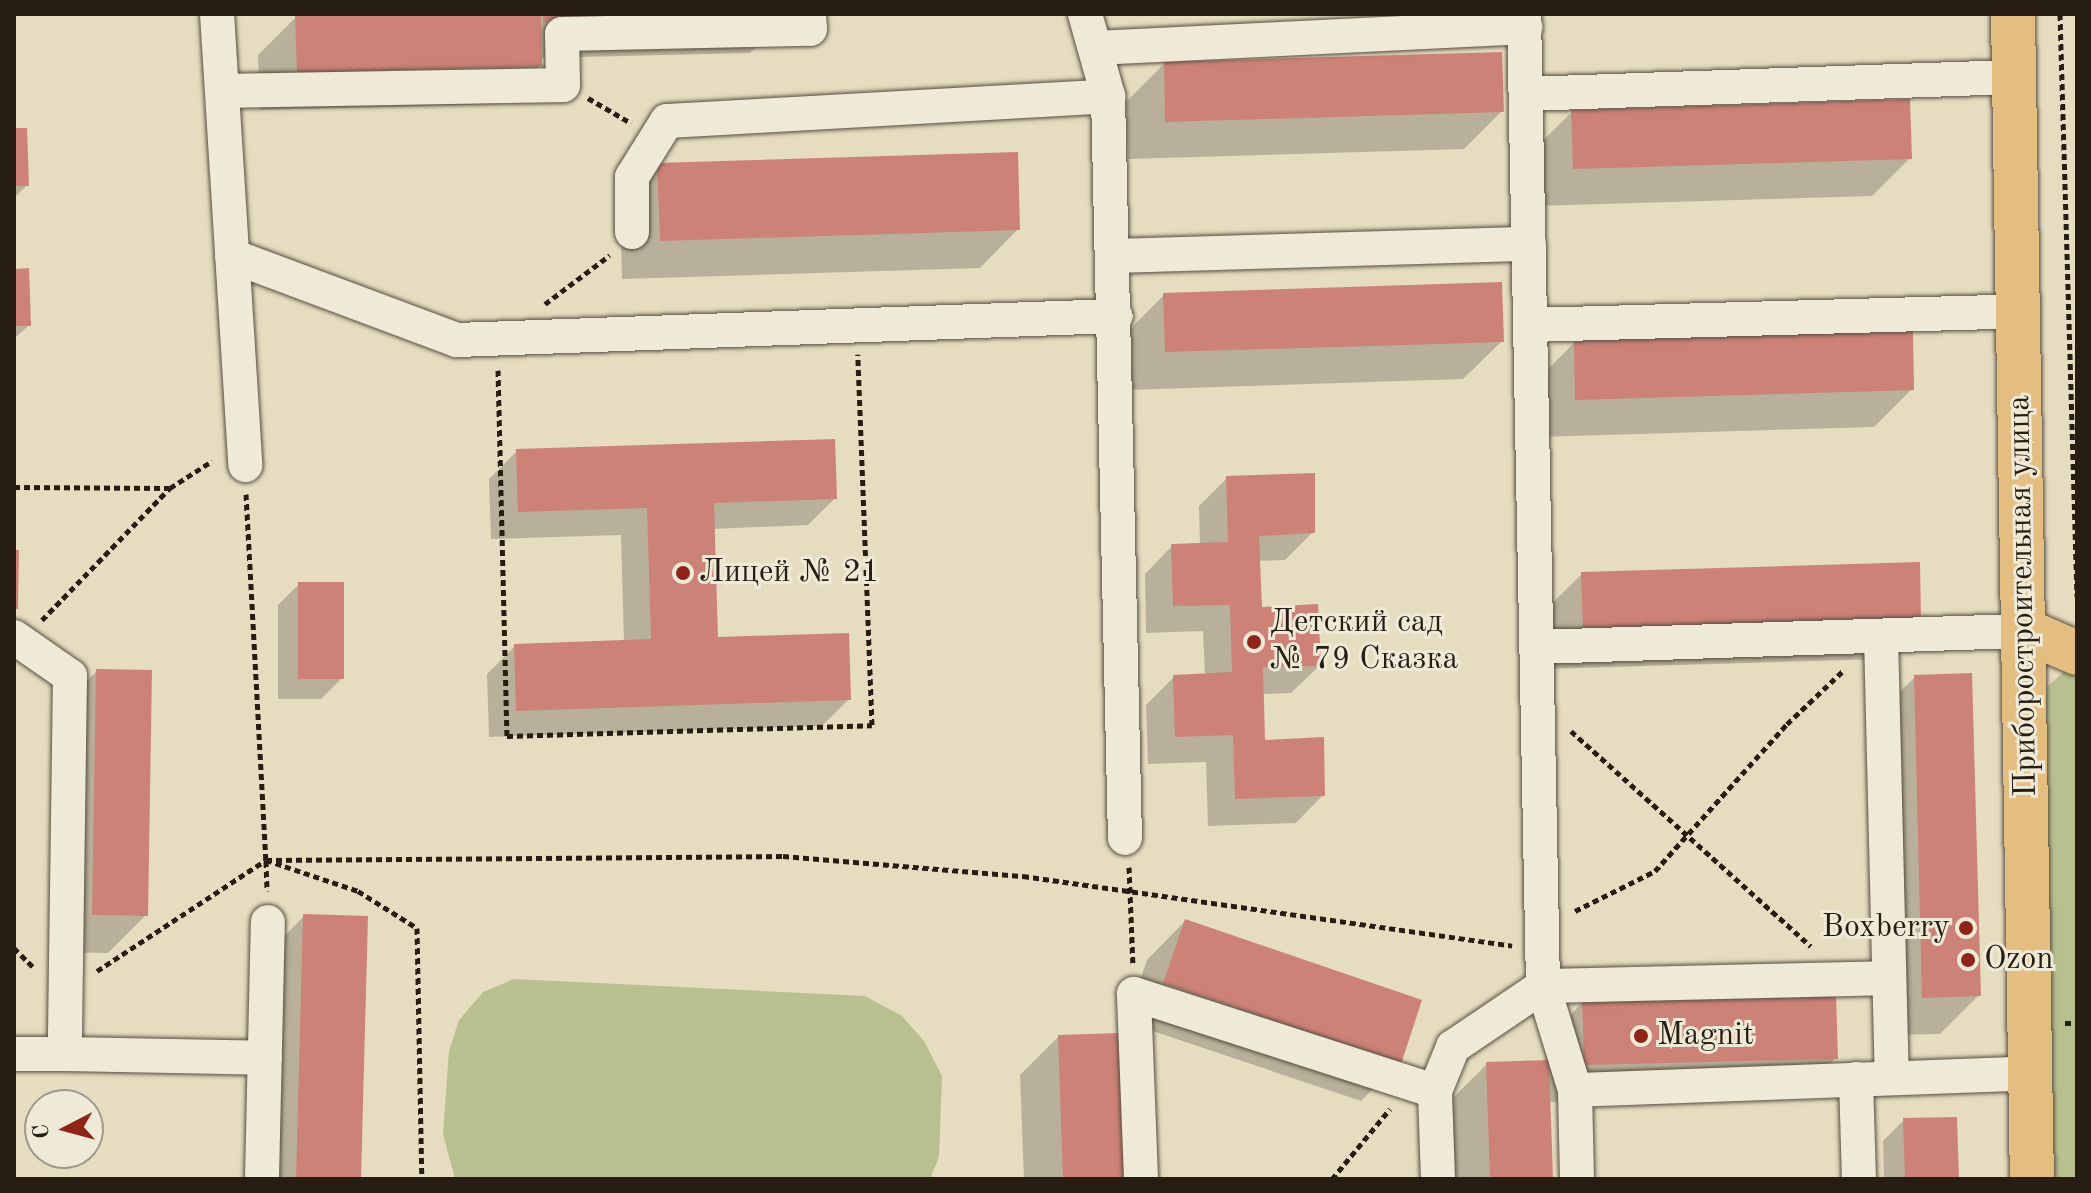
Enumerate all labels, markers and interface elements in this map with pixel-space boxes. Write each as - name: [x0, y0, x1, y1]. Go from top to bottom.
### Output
- street label: Приборостроительная улица: [2001, 395, 2047, 797]
- place label: Лицей № 21: [699, 554, 880, 592]
- marker: Лицей № 21: [674, 564, 692, 582]
- place label: Детский сад № 79 Сказка: [1270, 605, 1458, 680]
- marker: Детский сад № 79 Сказка: [1245, 633, 1263, 651]
- place label: Boxberry: [1822, 909, 1950, 947]
- marker: Boxberry: [1957, 919, 1975, 937]
- place label: Ozon: [1984, 941, 2054, 979]
- marker: Ozon: [1959, 951, 1977, 969]
- place label: Magnit: [1657, 1017, 1754, 1055]
- marker: Magnit: [1632, 1027, 1650, 1045]
- north arrow: [24, 1089, 104, 1169]
- text: С: [30, 1123, 54, 1140]

